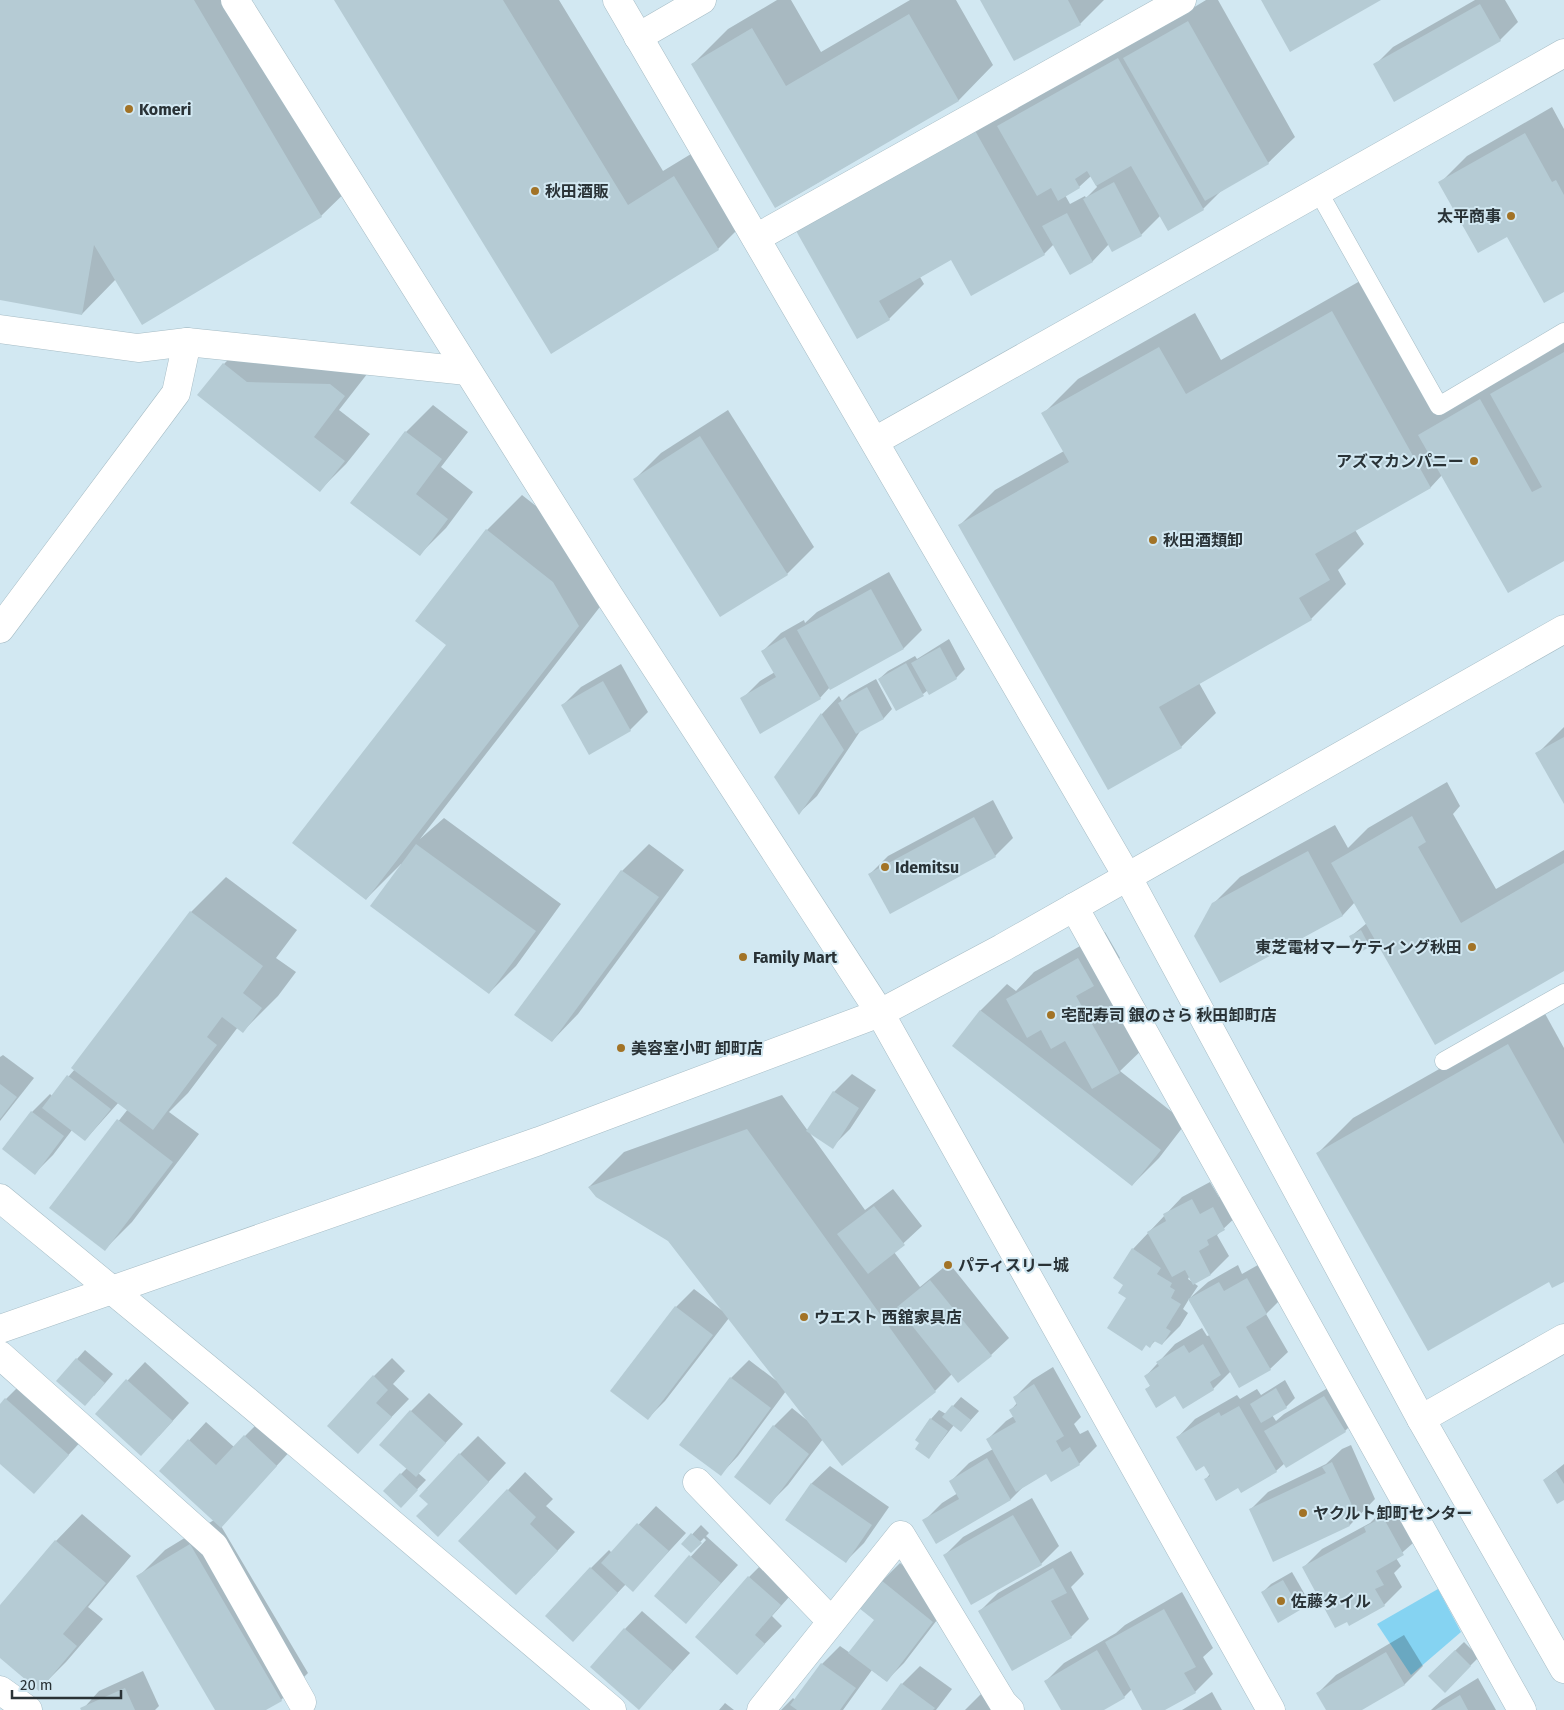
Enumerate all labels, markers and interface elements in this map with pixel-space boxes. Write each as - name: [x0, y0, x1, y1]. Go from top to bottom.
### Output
- place label: Komeri: [139, 100, 191, 119]
- marker: Komeri: [123, 103, 135, 115]
- place label: 秋田酒販: [545, 182, 609, 201]
- marker: 秋田酒販: [529, 185, 541, 197]
- place label: 太平商事: [1437, 207, 1501, 226]
- marker: 太平商事: [1505, 210, 1517, 222]
- place label: アズマカンパニー: [1336, 452, 1464, 471]
- marker: アズマカンパニー: [1468, 455, 1480, 467]
- place label: 秋田酒類卸: [1163, 531, 1243, 550]
- marker: 秋田酒類卸: [1147, 534, 1159, 546]
- place label: Idemitsu: [895, 858, 959, 877]
- marker: Idemitsu: [879, 861, 891, 873]
- place label: 東芝電材マーケティング秋田: [1255, 938, 1462, 957]
- marker: 東芝電材マーケティング秋田: [1466, 941, 1478, 953]
- place label: Family Mart: [753, 948, 838, 967]
- marker: Family Mart: [737, 951, 749, 963]
- place label: 宅配寿司 銀のさら 秋田卸町店: [1061, 1006, 1277, 1025]
- marker: 宅配寿司 銀のさら 秋田卸町店: [1045, 1009, 1057, 1021]
- place label: 美容室小町 卸町店: [631, 1039, 763, 1058]
- marker: 美容室小町 卸町店: [615, 1042, 627, 1054]
- place label: パティスリー城: [958, 1256, 1069, 1275]
- marker: パティスリー城: [942, 1259, 954, 1271]
- place label: ウエスト 西舘家具店: [814, 1308, 962, 1327]
- marker: ウエスト 西舘家具店: [798, 1311, 810, 1323]
- place label: ヤクルト卸町センター: [1313, 1504, 1473, 1523]
- marker: ヤクルト卸町センター: [1297, 1507, 1309, 1519]
- place label: 佐藤タイル: [1290, 1592, 1371, 1611]
- marker: 佐藤タイル: [1275, 1595, 1287, 1607]
- scale bar: [12, 1668, 121, 1700]
- text: 20 m: [20, 1676, 53, 1694]

